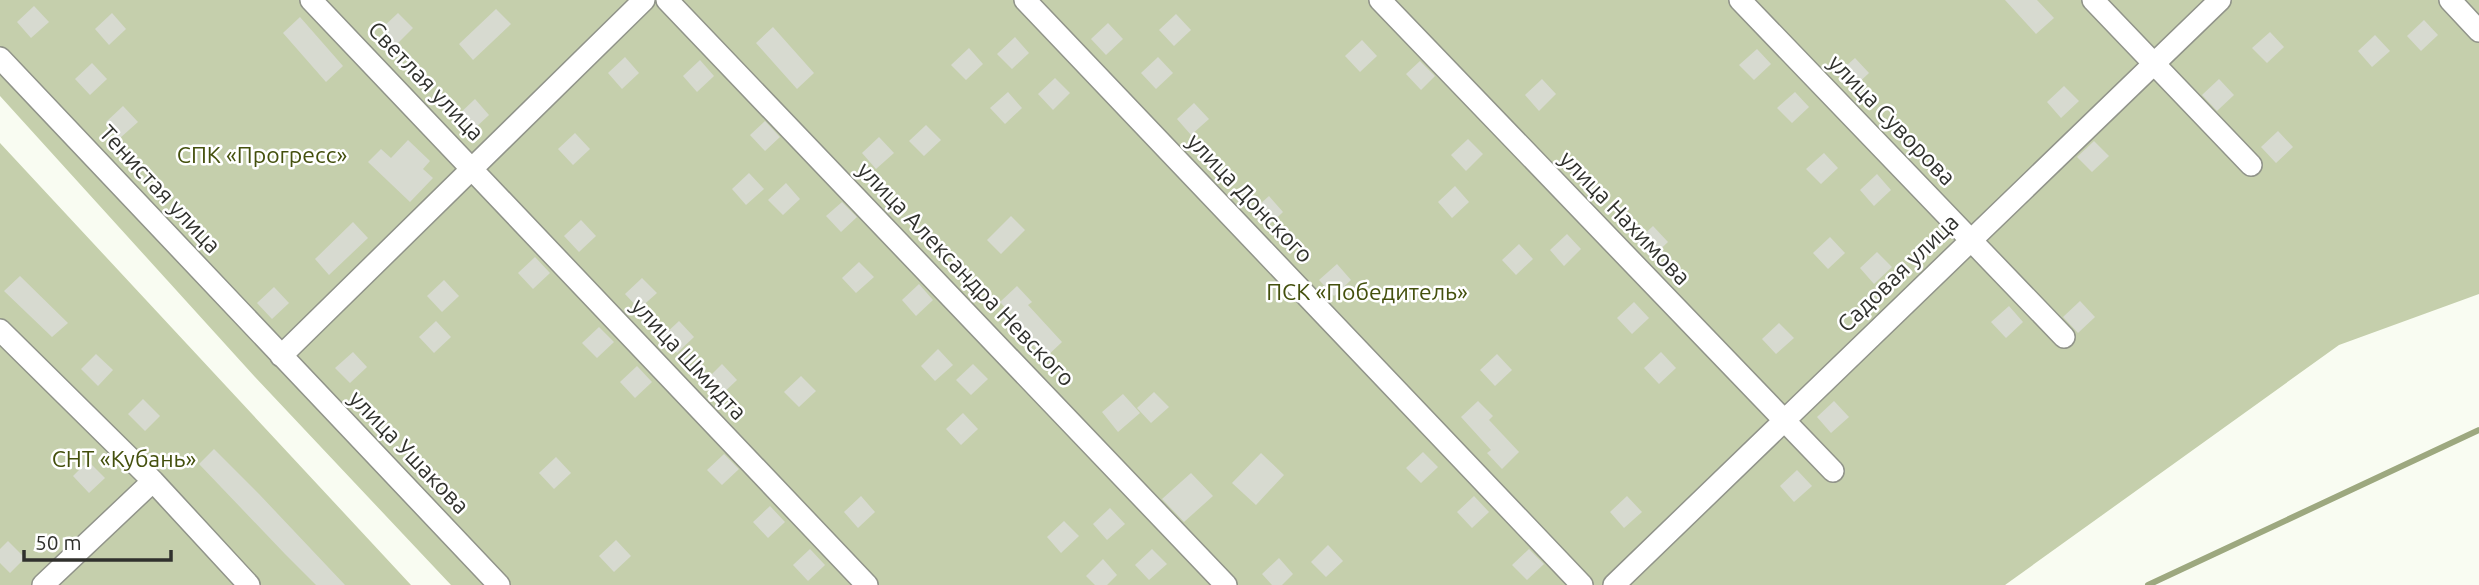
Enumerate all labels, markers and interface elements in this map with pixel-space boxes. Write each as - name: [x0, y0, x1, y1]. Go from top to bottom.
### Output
- street label: Светлая улица: [364, 16, 489, 145]
- street label: улица Суворова: [1824, 49, 1961, 190]
- street label: Тенистая улица: [95, 120, 226, 258]
- street label: улица Донского: [1183, 128, 1318, 267]
- park label: СПК «Прогресс»: [177, 142, 347, 167]
- street label: улица Нахимова: [1555, 146, 1695, 290]
- street label: улица Александра Невского: [853, 157, 1080, 391]
- street label: Садовая улица: [1832, 209, 1963, 337]
- park label: ПСК «Победитель»: [1266, 279, 1468, 304]
- street label: улица Шмидта: [627, 293, 752, 424]
- street label: улица Ушакова: [345, 385, 474, 518]
- park label: СНТ «Кубань»: [52, 446, 196, 471]
- scale bar: [24, 518, 172, 562]
- text: 50 m: [35, 530, 82, 554]

